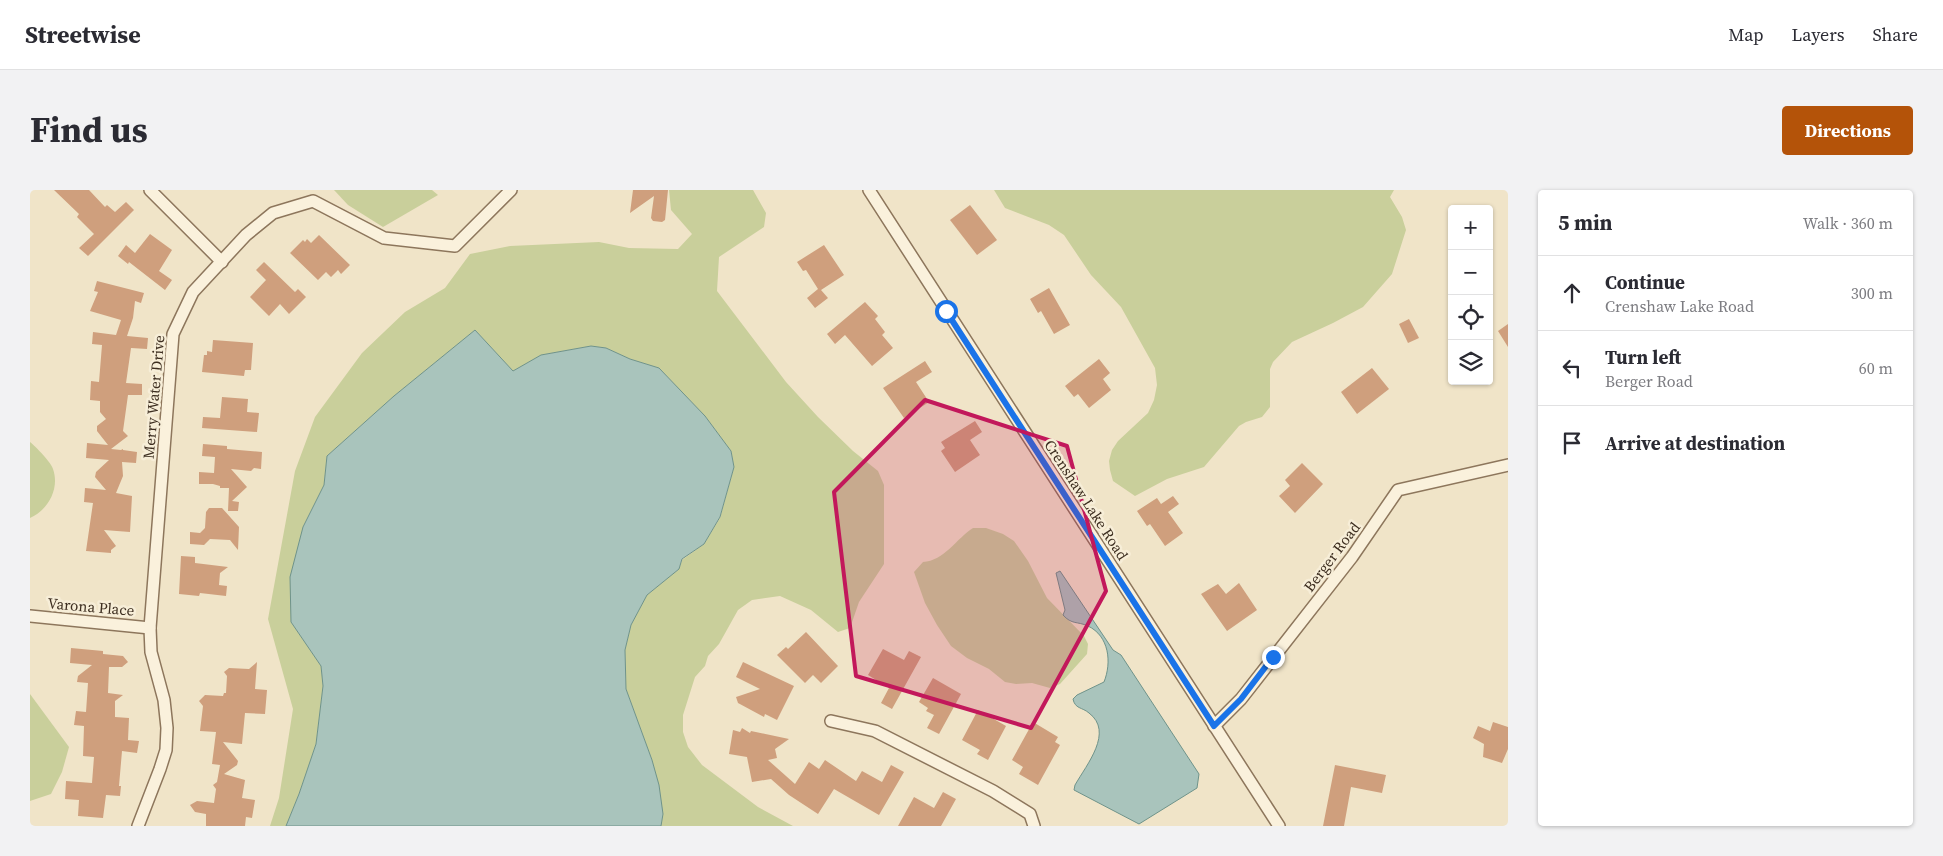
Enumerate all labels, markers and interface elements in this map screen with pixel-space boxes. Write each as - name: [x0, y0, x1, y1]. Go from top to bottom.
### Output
- text: Streetwise: [25, 18, 141, 51]
- text: Map: [1728, 22, 1763, 47]
- text: Layers: [1791, 22, 1844, 47]
- text: Share: [1872, 22, 1918, 47]
- text: Find us: [30, 106, 148, 154]
- button: Directions: [1782, 106, 1913, 155]
- map controls: [1448, 205, 1493, 385]
- button: +: [1448, 205, 1493, 250]
- text: 5 min: [1558, 208, 1613, 237]
- text: Walk · 360 m: [1803, 212, 1893, 234]
- button: −: [1448, 250, 1493, 295]
- text: Continue: [1605, 269, 1685, 295]
- icon: ahead: [1558, 279, 1586, 307]
- text: 300 m: [1851, 282, 1893, 304]
- button: locate: [1448, 295, 1493, 340]
- text: Crenshaw Lake Road: [1605, 295, 1754, 317]
- route start: [935, 300, 958, 323]
- street label: Merry Water Drive: [138, 334, 169, 460]
- button: layers: [1448, 340, 1493, 385]
- text: Turn left: [1605, 344, 1681, 370]
- icon: left: [1558, 354, 1586, 382]
- text: 60 m: [1859, 357, 1893, 379]
- text: Berger Road: [1605, 370, 1693, 392]
- icon: arrive: [1558, 429, 1586, 457]
- text: Arrive at destination: [1605, 430, 1785, 456]
- street label: Crenshaw Lake Road: [1040, 435, 1134, 564]
- street label: Berger Road: [1298, 517, 1365, 596]
- street label: Varona Place: [47, 592, 136, 621]
- route end: [1262, 646, 1285, 669]

